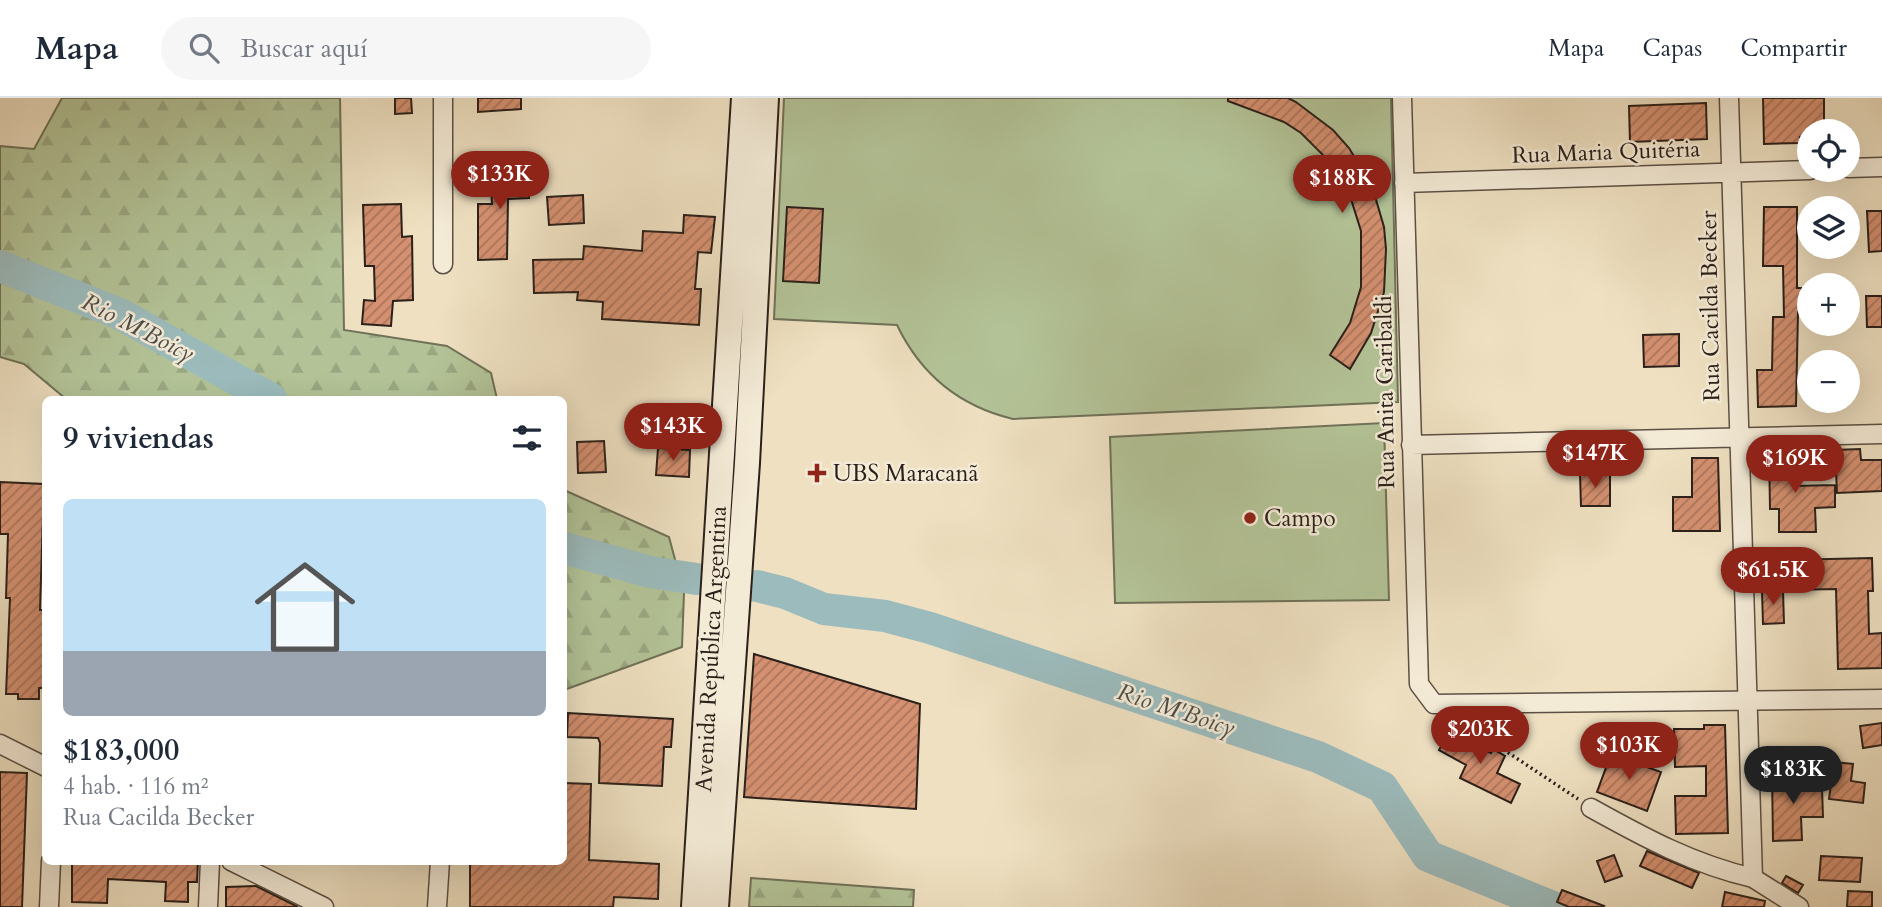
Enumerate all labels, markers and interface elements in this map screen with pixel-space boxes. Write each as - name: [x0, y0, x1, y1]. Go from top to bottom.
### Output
- search box: [161, 17, 651, 80]
- text: Mapa: [35, 26, 119, 71]
- icon: search: [185, 29, 223, 67]
- text: Buscar aquí: [241, 31, 368, 66]
- text: Mapa: [1548, 32, 1604, 65]
- text: Capas: [1642, 32, 1702, 65]
- text: Compartir: [1740, 32, 1847, 65]
- map controls: [1797, 119, 1860, 413]
- button: locate: [1797, 119, 1860, 182]
- street label: Rua Maria Quitéria: [1511, 133, 1701, 171]
- pin: $133K: [451, 152, 549, 211]
- pin: $188K: [1293, 156, 1391, 215]
- text: $133K: [467, 158, 533, 189]
- text: $188K: [1309, 162, 1375, 193]
- button: layers: [1797, 196, 1860, 259]
- street label: Rua Cacilda Becker: [1693, 210, 1727, 402]
- button: +: [1797, 273, 1860, 336]
- water label: Rio M'Boicy: [76, 286, 200, 371]
- street label: Rua Anita Garibaldi: [1368, 295, 1402, 489]
- button: −: [1797, 350, 1860, 413]
- pin: $143K: [624, 404, 722, 463]
- text: $143K: [640, 410, 706, 441]
- text: 9 viviendas: [63, 418, 214, 459]
- icon: filters: [508, 419, 546, 457]
- pin: $147K: [1546, 430, 1644, 490]
- pin: $169K: [1746, 436, 1844, 495]
- text: $147K: [1562, 437, 1628, 468]
- text: $169K: [1762, 442, 1828, 473]
- place label: UBS Maracanã: [833, 458, 979, 489]
- marker: UBS Maracanã: [807, 463, 827, 483]
- place label: Campo: [1264, 503, 1336, 534]
- street label: Avenida República Argentina: [688, 505, 734, 793]
- marker: Campo: [1242, 510, 1258, 526]
- icon: home: [242, 544, 368, 670]
- pin: $61.5K: [1716, 547, 1830, 607]
- text: $61.5K: [1737, 554, 1809, 585]
- water label: Rio M'Boicy: [1113, 675, 1239, 745]
- pin: $203K: [1431, 706, 1529, 766]
- text: $203K: [1447, 713, 1513, 744]
- pin: $103K: [1580, 722, 1678, 782]
- text: $103K: [1596, 729, 1662, 760]
- text: $183,000: [63, 730, 179, 771]
- pin: $183K: [1744, 746, 1842, 806]
- text: $183K: [1760, 753, 1826, 784]
- text: 4 hab. · 116 m²: [63, 771, 209, 802]
- text: Rua Cacilda Becker: [63, 802, 254, 833]

